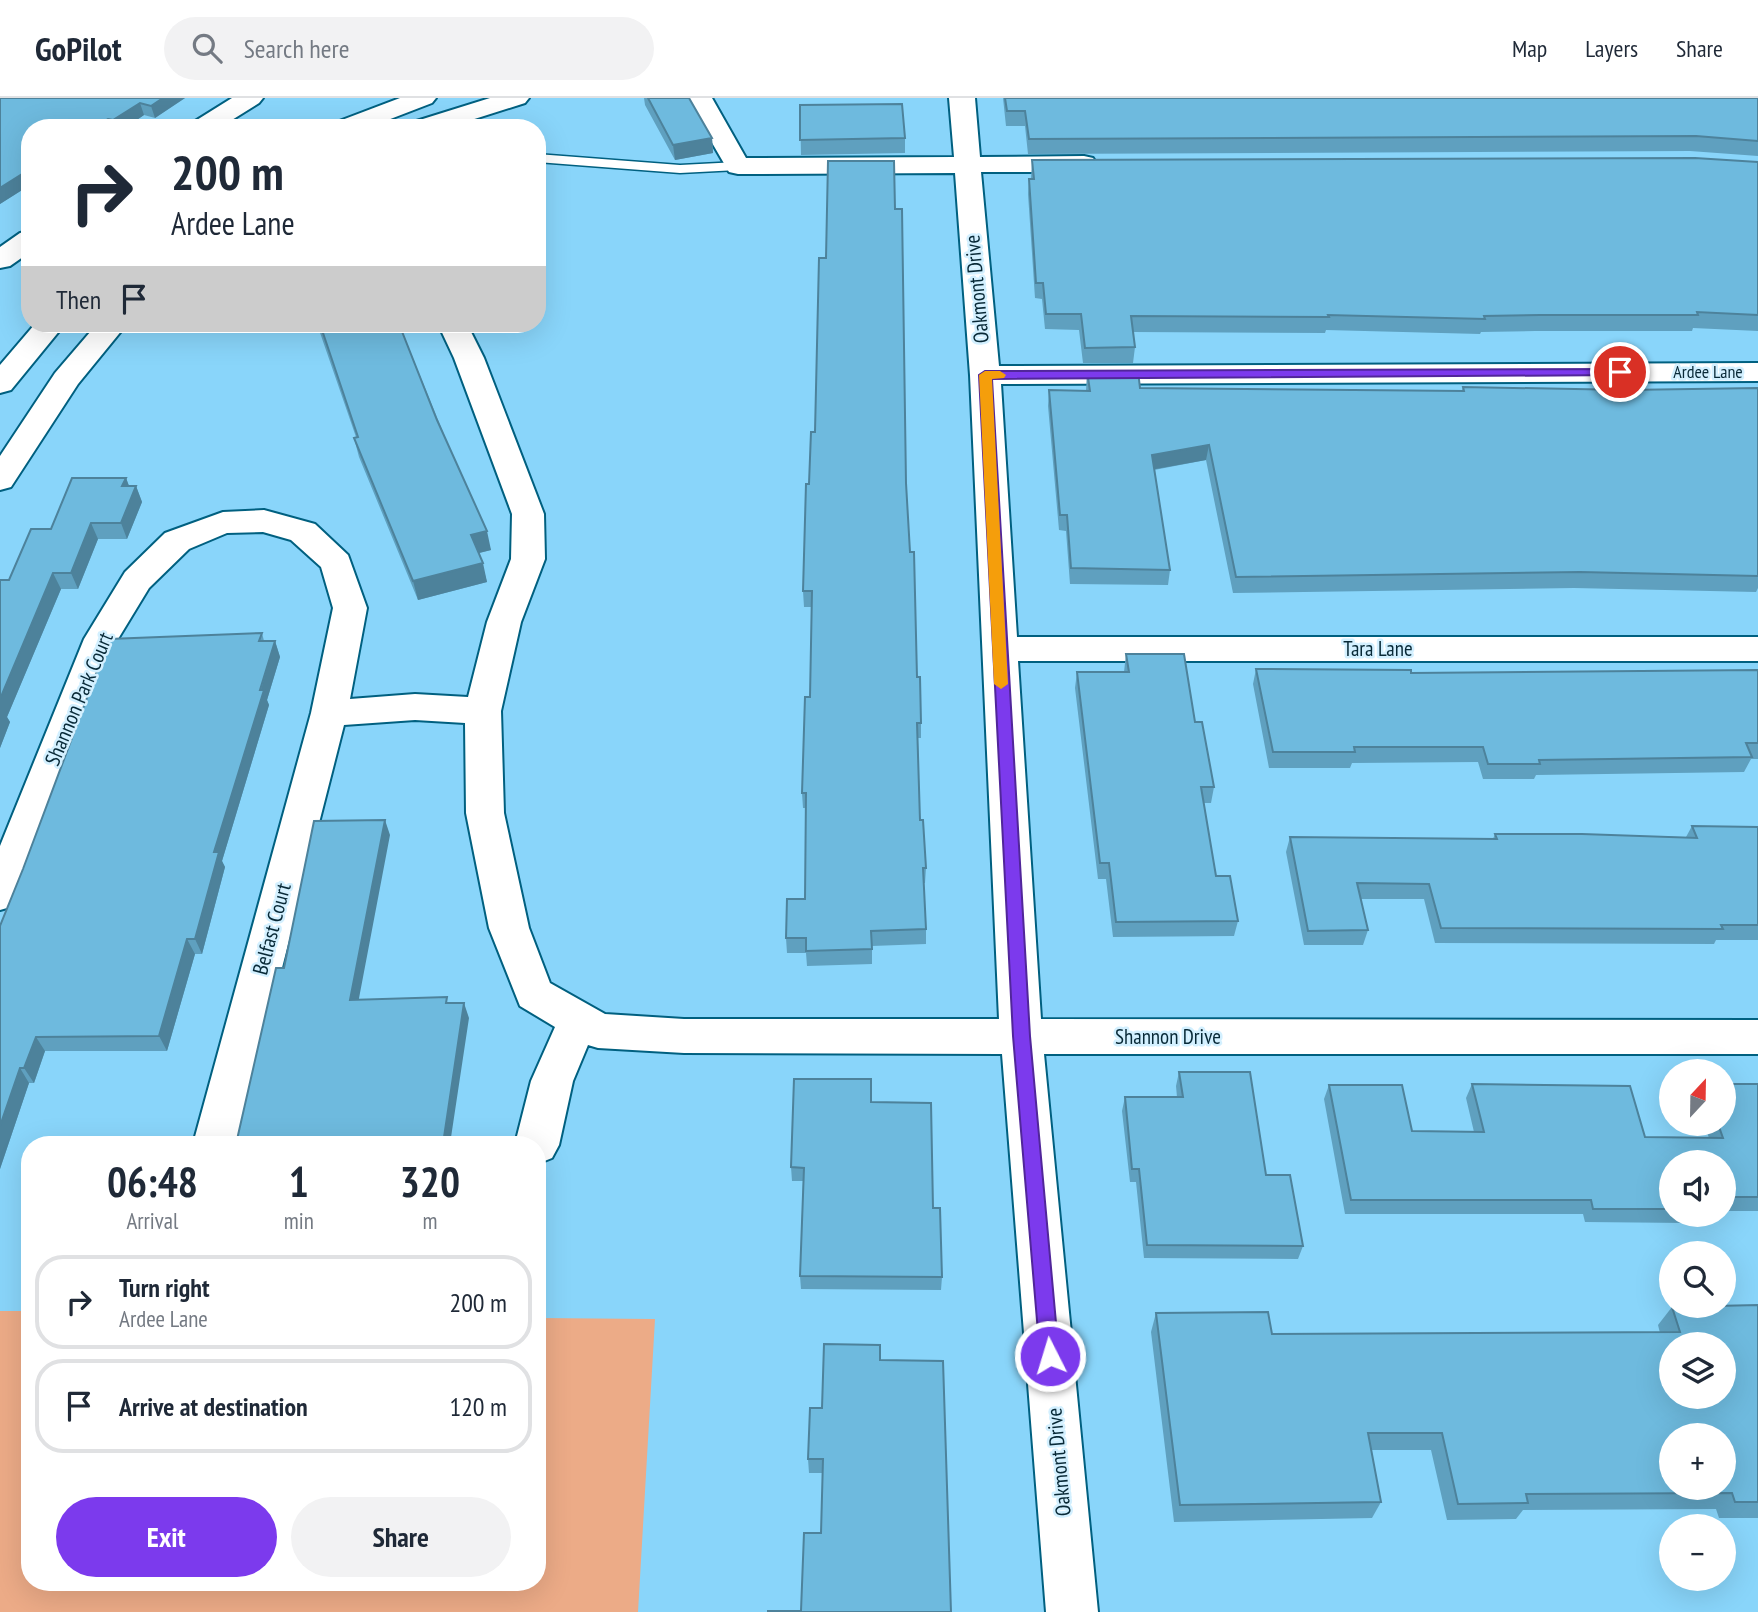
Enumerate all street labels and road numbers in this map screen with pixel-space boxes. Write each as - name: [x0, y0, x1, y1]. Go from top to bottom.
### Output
- street label: Oakmont Drive: [958, 234, 995, 344]
- street label: Ardee Lane: [1673, 360, 1743, 383]
- street label: Shannon Park Court: [38, 628, 119, 770]
- street label: Tara Lane: [1343, 635, 1413, 662]
- street label: Belfast Court: [246, 880, 297, 978]
- street label: Shannon Drive: [1115, 1023, 1221, 1050]
- street label: Oakmont Drive: [1040, 1407, 1077, 1517]

